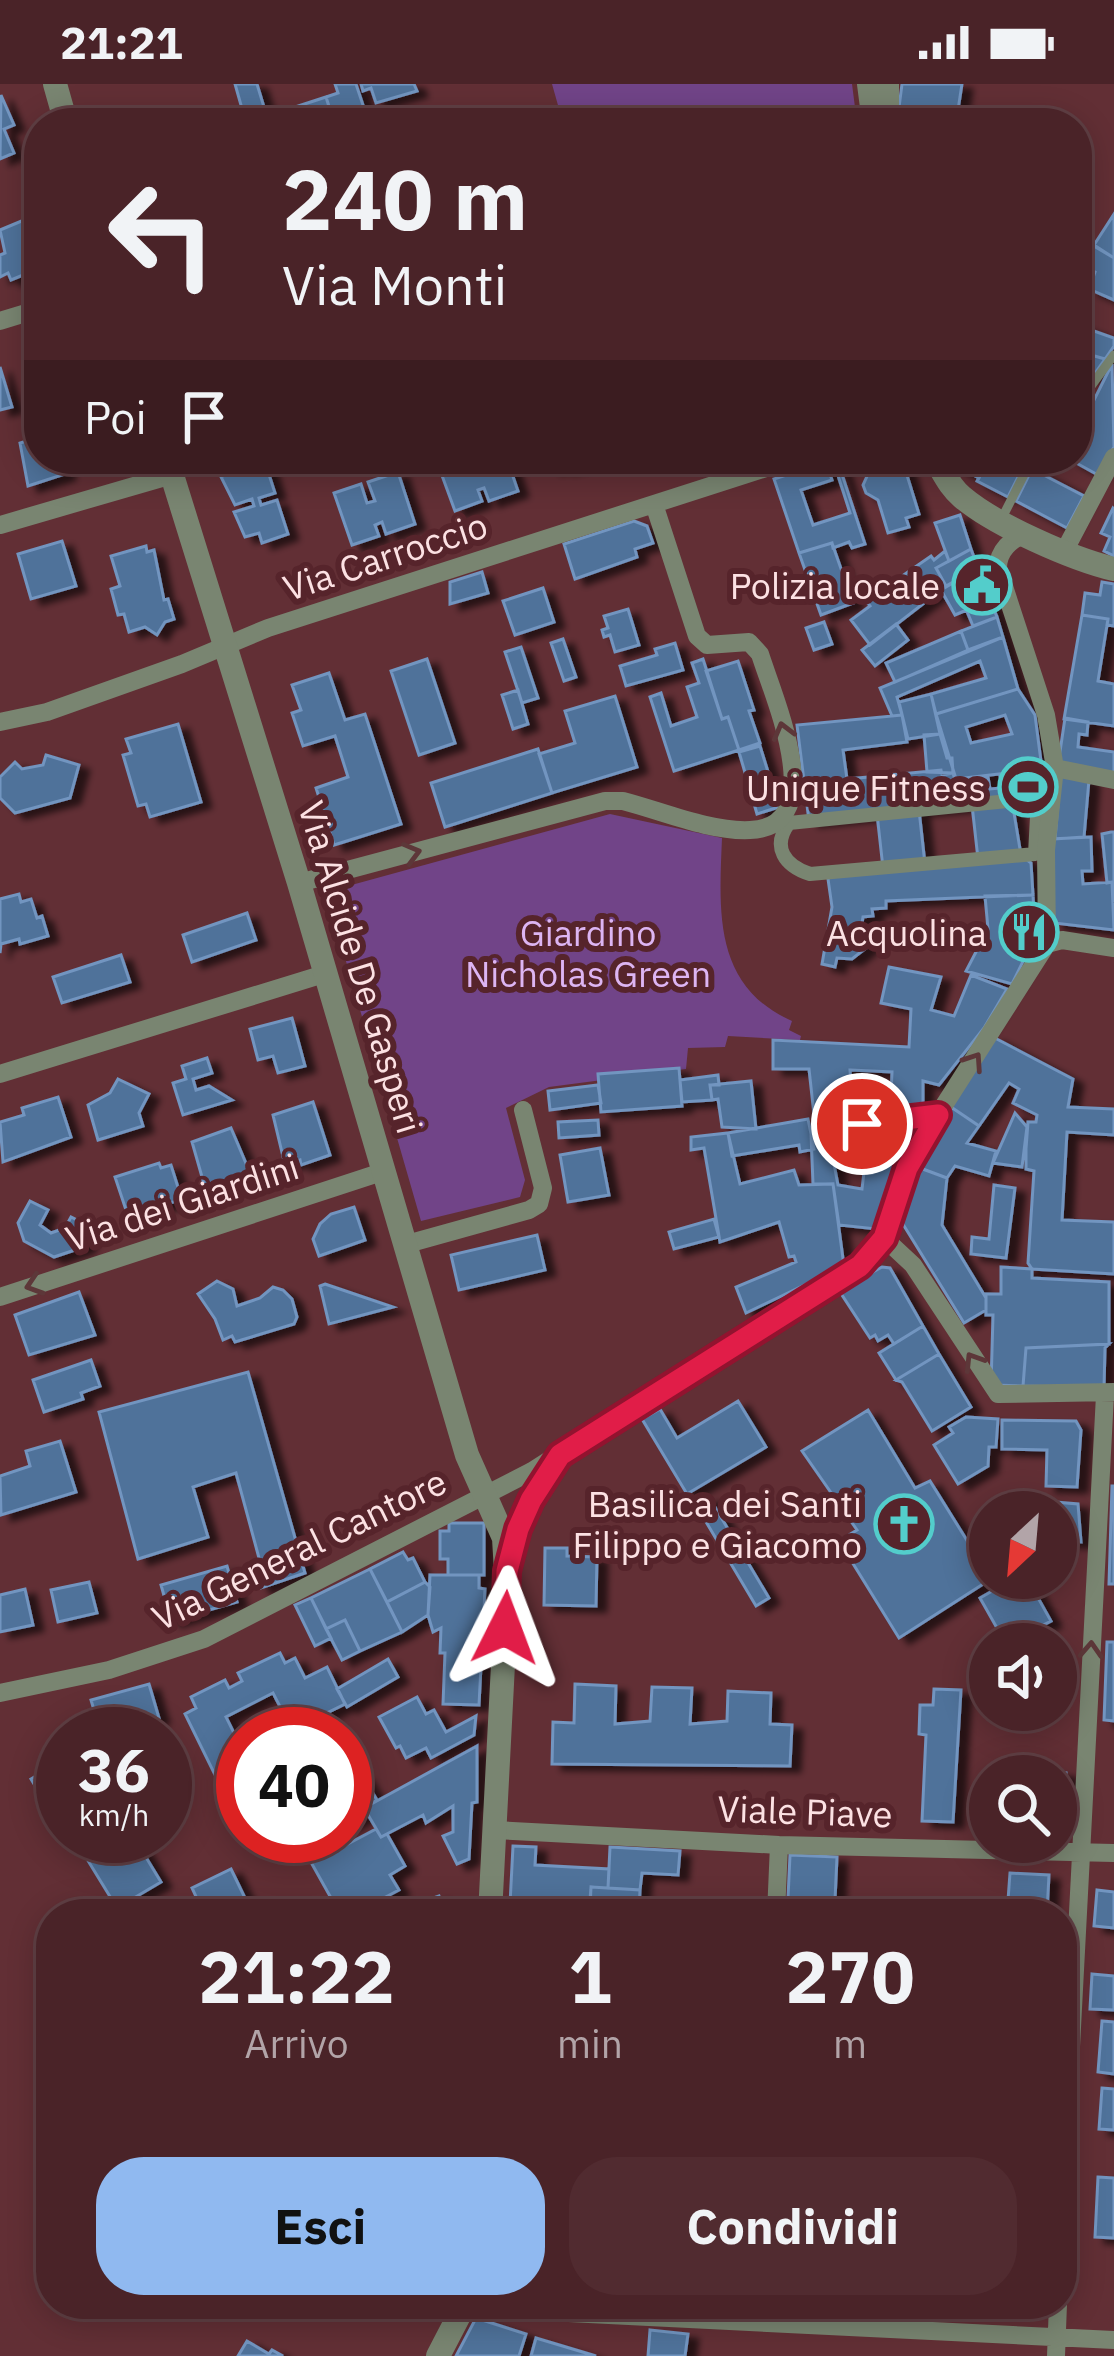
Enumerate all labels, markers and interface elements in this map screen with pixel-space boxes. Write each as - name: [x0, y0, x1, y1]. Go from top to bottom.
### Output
- text: 21:21: [60, 13, 183, 71]
- text: 240 m: [282, 144, 528, 253]
- icon: left: [84, 156, 240, 312]
- text: Via Monti: [282, 250, 507, 320]
- icon: arrive: [171, 384, 237, 450]
- text: Poi: [84, 388, 147, 446]
- street label: Via Carroccio: [277, 501, 493, 611]
- public building icon: Polizia locale: [951, 554, 1013, 616]
- place label: Polizia locale: [730, 562, 940, 609]
- one-way arrow: [773, 722, 798, 742]
- sports icon: Unique Fitness: [997, 756, 1059, 818]
- place label: Unique Fitness: [746, 764, 986, 811]
- street label: Via Alcide De Gasperi: [288, 795, 434, 1139]
- one-way arrow: [401, 842, 422, 867]
- restaurant icon: Acquolina: [998, 901, 1060, 963]
- park label: Giardino Nicholas Green: [465, 909, 711, 997]
- place label: Acquolina: [826, 909, 987, 956]
- one-way arrow: [960, 1052, 982, 1074]
- pin: [811, 1073, 913, 1175]
- icon: arrive: [829, 1091, 895, 1157]
- street label: Via dei Giardini: [59, 1142, 305, 1262]
- one-way arrow: [24, 1271, 45, 1296]
- one-way arrow: [965, 1352, 987, 1374]
- street label: Via General Cantore: [144, 1457, 454, 1641]
- place label: Basilica dei Santi Filippo e Giacomo: [573, 1480, 862, 1568]
- north arrow: [969, 1491, 1077, 1599]
- map controls: [969, 1491, 1077, 1863]
- church icon: Basilica dei Santi Filippo e Giacomo: [873, 1493, 935, 1555]
- position arrow: [442, 1565, 568, 1691]
- button: sound: [969, 1623, 1077, 1731]
- one-way arrow: [1077, 1640, 1103, 1659]
- speed limit sign: 40: [216, 1707, 372, 1863]
- text: 36: [78, 1730, 150, 1809]
- button: search: [969, 1755, 1077, 1863]
- street label: Viale Piave: [717, 1784, 893, 1838]
- text: km/h: [79, 1795, 149, 1834]
- text: 21:22: [198, 1929, 395, 2023]
- text: 1: [568, 1929, 612, 2023]
- text: 270: [785, 1929, 915, 2023]
- text: Arrivo: [244, 2018, 349, 2069]
- text: min: [557, 2018, 623, 2069]
- text: m: [833, 2018, 867, 2069]
- button: Esci: [96, 2157, 545, 2295]
- button: Condividi: [569, 2157, 1017, 2295]

